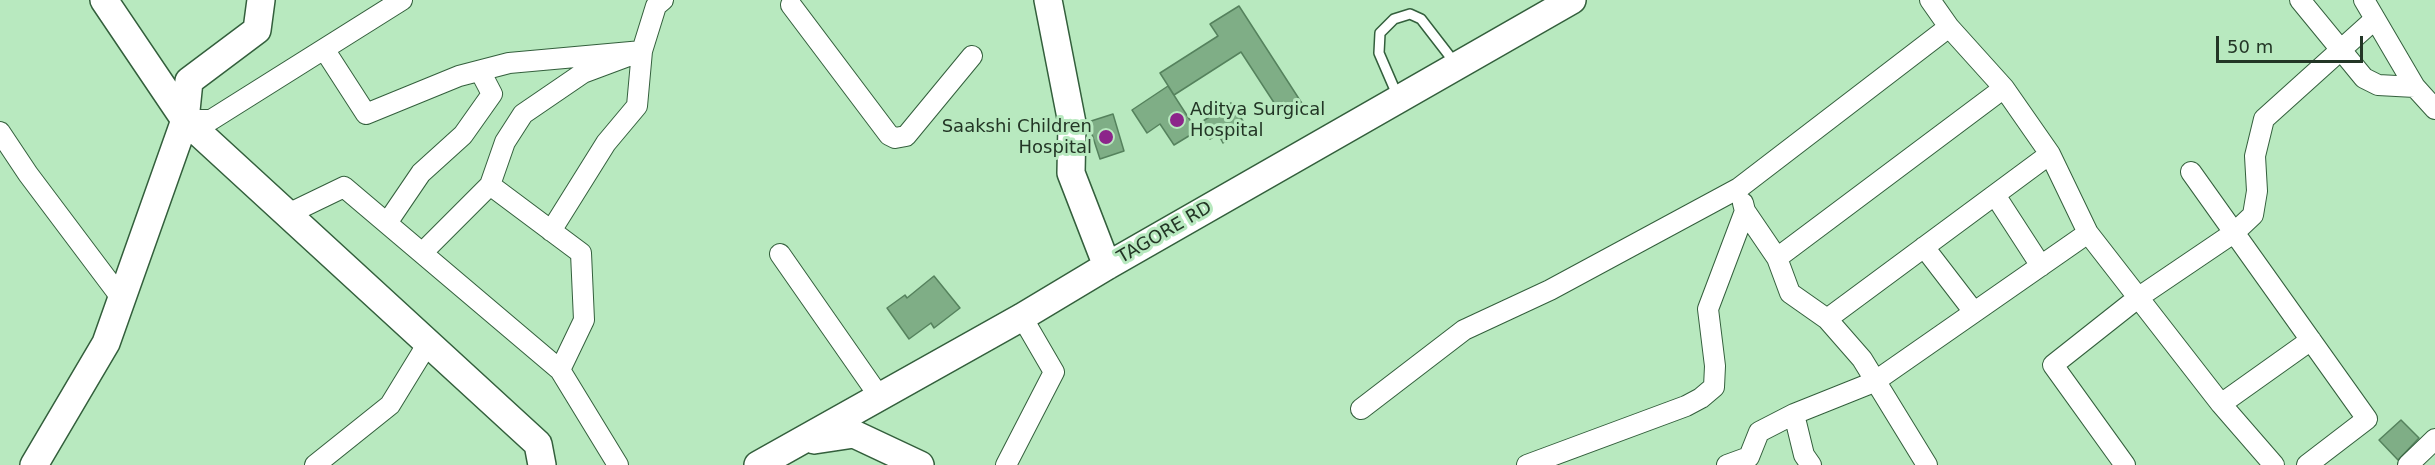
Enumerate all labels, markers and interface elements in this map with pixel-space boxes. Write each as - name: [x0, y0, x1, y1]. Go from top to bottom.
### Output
- scale bar: [2219, 24, 2366, 62]
- text: 50 m: [2227, 36, 2273, 57]
- place label: Aditya Surgical Hospital: [1190, 99, 1325, 142]
- marker: Aditya Surgical Hospital: [1168, 111, 1186, 129]
- place label: Saakshi Children Hospital: [942, 116, 1092, 158]
- marker: Saakshi Children Hospital: [1097, 128, 1115, 146]
- street label: TAGORE RD: [1114, 197, 1216, 269]

